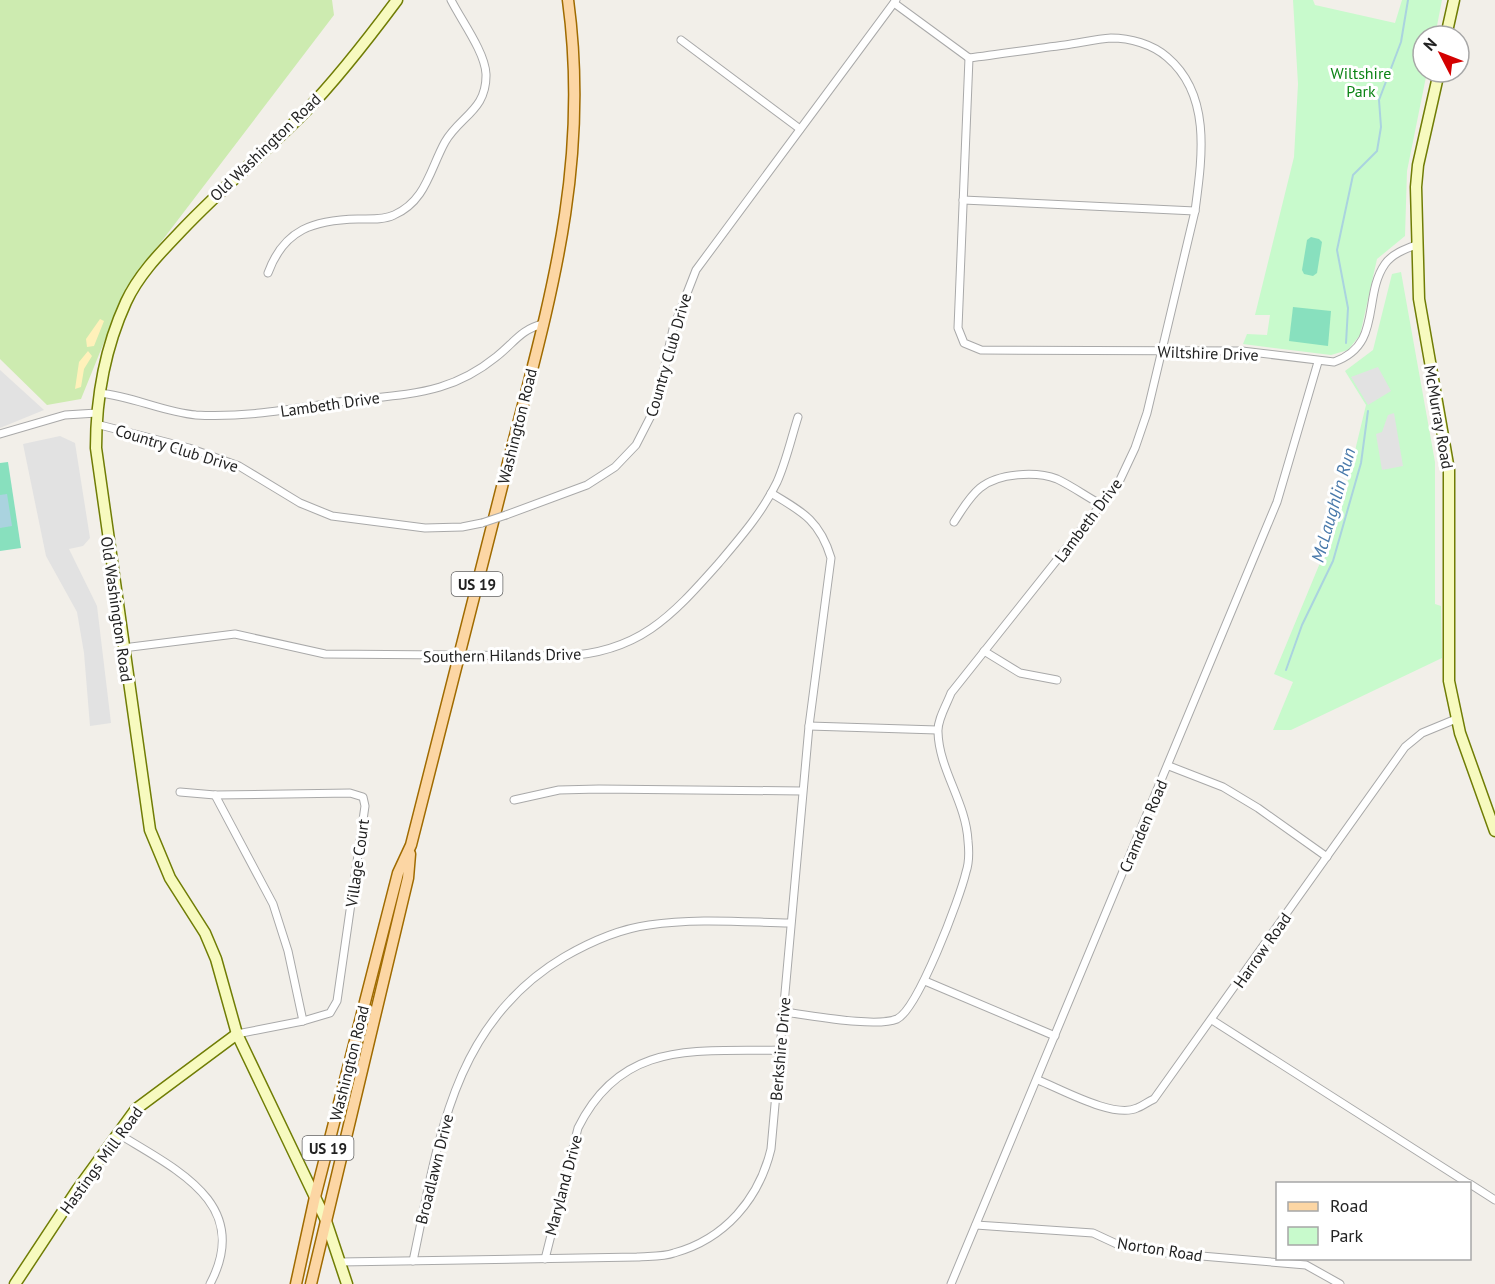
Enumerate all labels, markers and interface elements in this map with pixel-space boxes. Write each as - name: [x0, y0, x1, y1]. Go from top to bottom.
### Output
- north arrow: [1411, 24, 1471, 84]
- text: N: [1419, 33, 1441, 55]
- park label: Wiltshire Park: [1331, 63, 1391, 101]
- street label: Old Washington Road: [205, 89, 325, 205]
- street label: Country Club Drive: [641, 291, 695, 419]
- street label: Wiltshire Drive: [1157, 341, 1259, 365]
- street label: McMurray Road: [1420, 364, 1458, 470]
- street label: Washington Road: [493, 366, 541, 486]
- street label: Lambeth Drive: [279, 387, 381, 421]
- street label: Country Club Drive: [113, 420, 241, 476]
- water label: McLaughlin Run: [1306, 445, 1360, 565]
- street label: Lambeth Drive: [1050, 474, 1126, 566]
- street label: Old Washington Road: [97, 535, 137, 683]
- road number: US 19: [452, 572, 502, 596]
- street label: Southern Hilands Drive: [423, 644, 581, 666]
- street label: Cramden Road: [1114, 777, 1172, 875]
- street label: Village Court: [341, 817, 373, 909]
- street label: Harrow Road: [1229, 908, 1295, 992]
- street label: Berkshire Drive: [766, 996, 794, 1102]
- street label: Washington Road: [325, 1003, 373, 1123]
- street label: Hastings Mill Road: [55, 1102, 147, 1218]
- street label: Broadlawn Drive: [411, 1112, 457, 1226]
- street label: Maryland Drive: [540, 1132, 586, 1238]
- road number: US 19: [302, 1136, 354, 1160]
- legend: [1276, 1182, 1471, 1260]
- text: Road: [1330, 1194, 1368, 1217]
- text: Park: [1330, 1224, 1363, 1247]
- street label: Norton Road: [1116, 1232, 1204, 1266]

